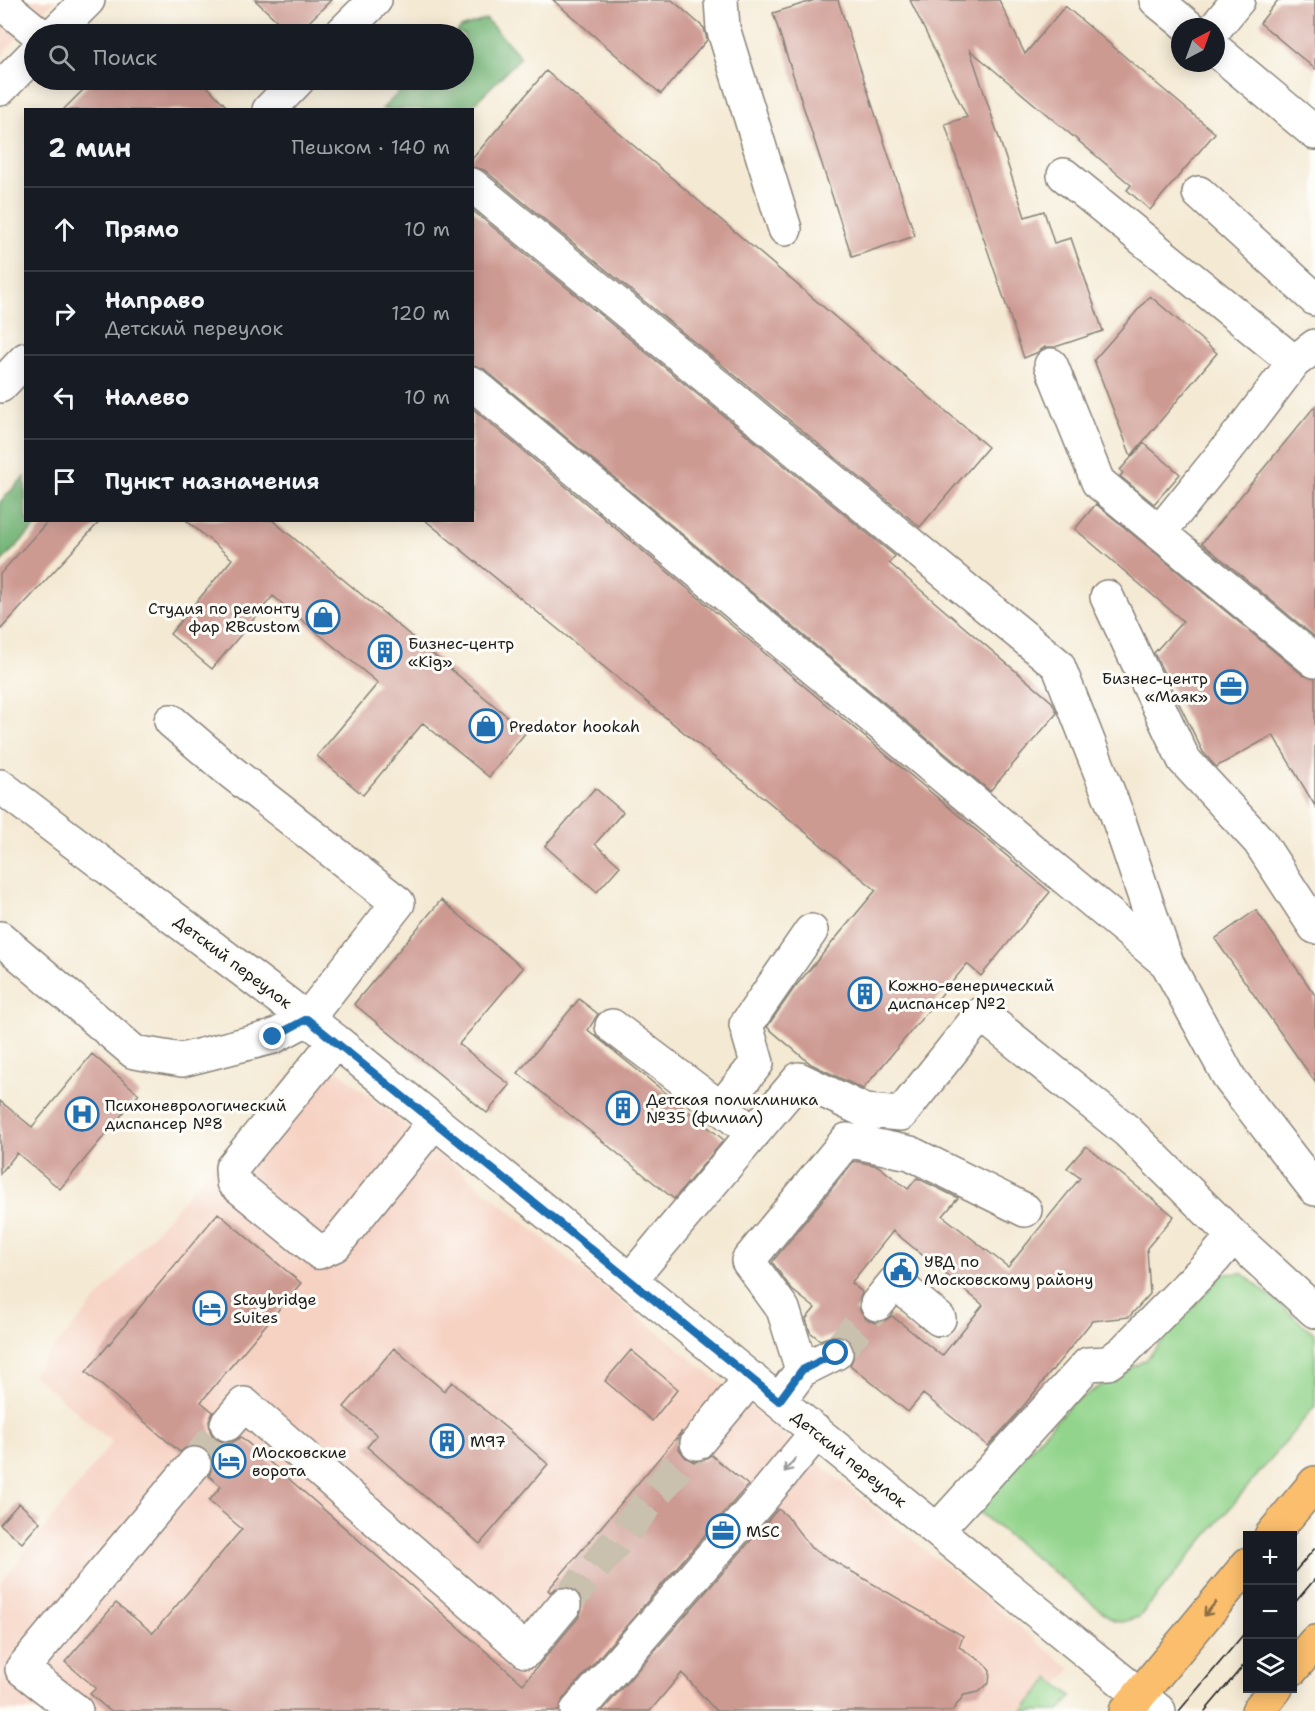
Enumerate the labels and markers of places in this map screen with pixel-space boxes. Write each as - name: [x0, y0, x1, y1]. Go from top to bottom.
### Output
- place label: Студия по ремонту фар RBcustom: [148, 598, 300, 637]
- shop icon: Студия по ремонту фар RBcustom: [305, 599, 341, 635]
- place label: Бизнес-центр «Kig»: [408, 633, 514, 672]
- building icon: Бизнес-центр «Kig»: [367, 634, 403, 670]
- place label: Бизнес-центр «Маяк»: [1102, 668, 1208, 707]
- office icon: Бизнес-центр «Маяк»: [1213, 669, 1249, 705]
- shop icon: Predator hookah: [468, 708, 504, 744]
- place label: Predator hookah: [509, 716, 640, 737]
- place label: Кожно-венерический диспансер №2: [888, 975, 1054, 1014]
- building icon: Кожно-венерический диспансер №2: [847, 976, 883, 1012]
- place label: Детская поликлиника №35 (филиал): [646, 1089, 818, 1128]
- building icon: Детская поликлиника №35 (филиал): [605, 1090, 641, 1126]
- place label: Психоневрологический диспансер №8: [105, 1095, 287, 1134]
- hospital icon: Психоневрологический диспансер №8: [64, 1096, 100, 1132]
- place label: УВД по Московскому району: [924, 1251, 1093, 1290]
- public building icon: УВД по Московскому району: [883, 1252, 919, 1288]
- place label: Staybridge Suites: [233, 1289, 317, 1328]
- hotel icon: Staybridge Suites: [192, 1290, 228, 1326]
- building icon: M97: [429, 1423, 465, 1459]
- place label: M97: [470, 1431, 506, 1452]
- place label: Московские ворота: [252, 1442, 347, 1481]
- hotel icon: Московские ворота: [211, 1443, 247, 1479]
- office icon: MSC: [705, 1513, 741, 1549]
- place label: MSC: [746, 1521, 780, 1542]

